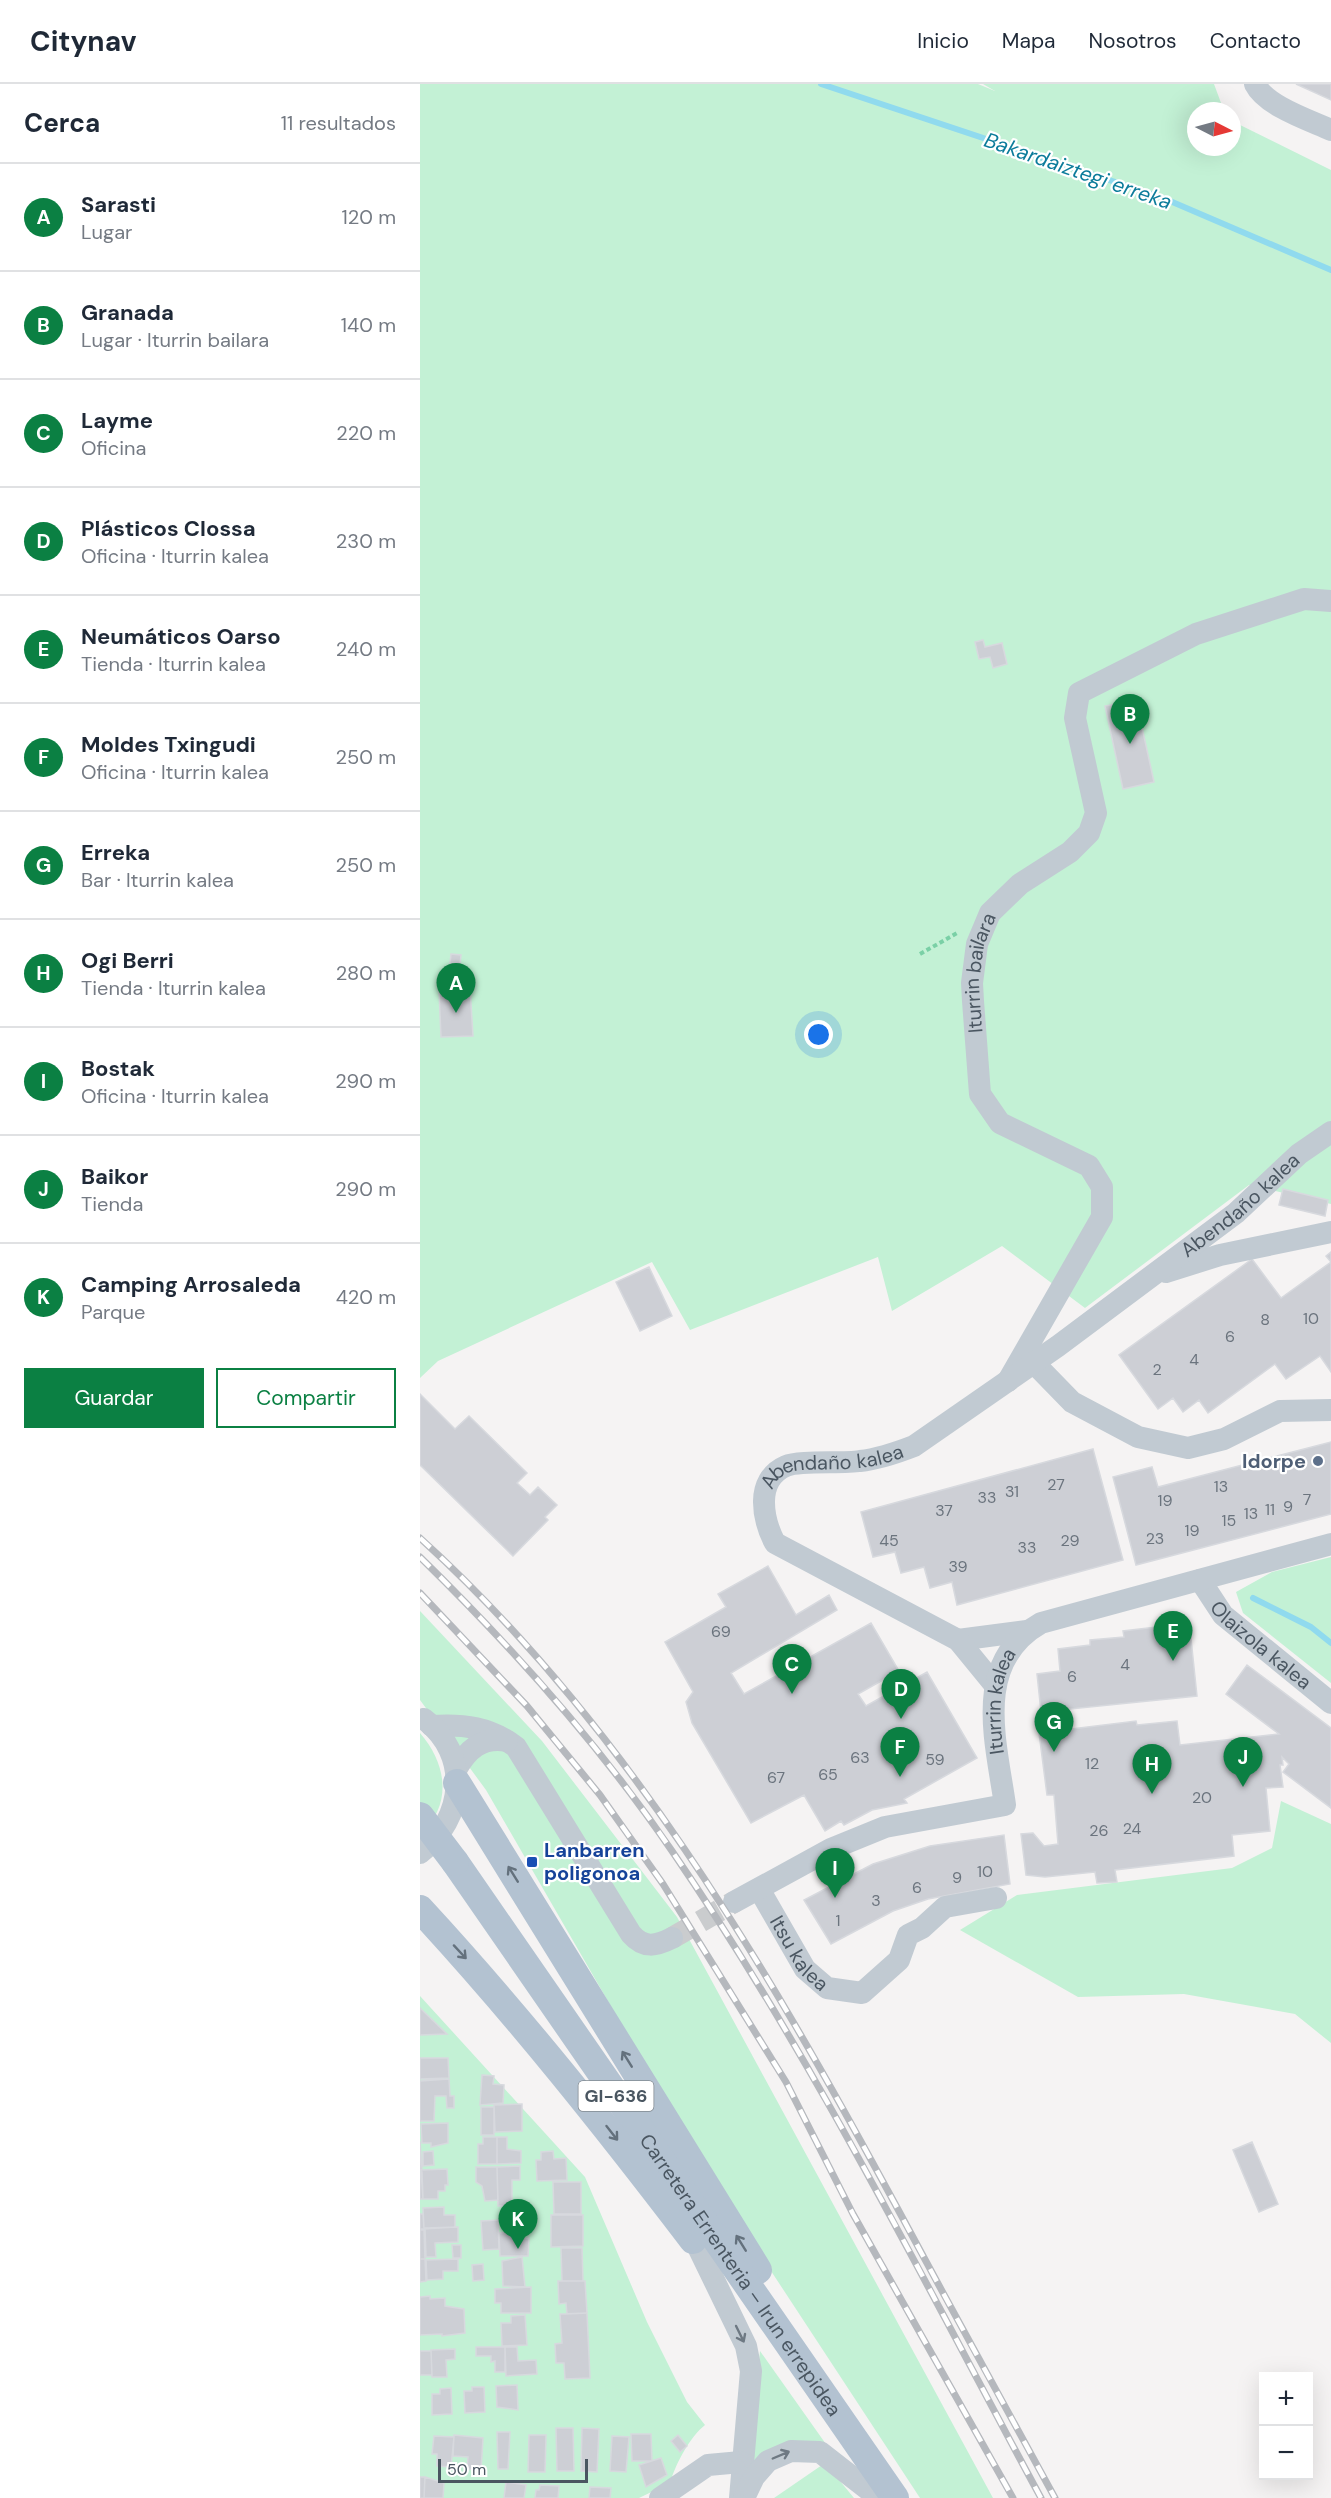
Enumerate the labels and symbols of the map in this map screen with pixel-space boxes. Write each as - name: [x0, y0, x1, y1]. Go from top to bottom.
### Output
- north arrow: [1187, 102, 1241, 156]
- water label: Bakardaiztegi erreka: [981, 126, 1175, 216]
- pin: B: [1110, 694, 1150, 744]
- street label: Iturrin bailara: [959, 909, 1002, 1034]
- pin: A: [436, 964, 476, 1013]
- your location: [804, 1020, 833, 1049]
- street label: Abendaño kalea: [1175, 1147, 1305, 1263]
- house number: 10: [1303, 1308, 1319, 1329]
- house number: 8: [1260, 1309, 1270, 1330]
- house number: 6: [1225, 1326, 1235, 1347]
- house number: 4: [1189, 1349, 1199, 1370]
- house number: 2: [1152, 1359, 1162, 1380]
- street label: Abendaño kalea: [754, 1438, 907, 1493]
- place label: Idorpe: [1242, 1448, 1306, 1474]
- marker: Idorpe: [1311, 1454, 1325, 1468]
- house number: 27: [1047, 1474, 1065, 1495]
- house number: 13: [1214, 1476, 1228, 1497]
- house number: 31: [1005, 1481, 1019, 1502]
- house number: 33: [978, 1487, 996, 1508]
- house number: 7: [1303, 1489, 1311, 1510]
- house number: 19: [1157, 1490, 1173, 1511]
- house number: 9: [1283, 1496, 1293, 1517]
- house number: 11: [1265, 1499, 1275, 1520]
- house number: 37: [935, 1500, 953, 1521]
- house number: 13: [1244, 1503, 1258, 1524]
- house number: 15: [1222, 1510, 1236, 1531]
- house number: 19: [1184, 1520, 1200, 1541]
- house number: 23: [1146, 1528, 1164, 1549]
- house number: 45: [879, 1530, 899, 1551]
- house number: 29: [1060, 1530, 1080, 1551]
- house number: 33: [1018, 1537, 1036, 1558]
- house number: 39: [948, 1556, 968, 1577]
- street label: Olaizola kalea: [1204, 1596, 1317, 1695]
- pin: E: [1154, 1612, 1192, 1661]
- house number: 69: [711, 1621, 731, 1642]
- street label: Iturrin kalea: [980, 1643, 1021, 1756]
- pin: C: [772, 1644, 812, 1694]
- house number: 4: [1120, 1654, 1130, 1675]
- house number: 6: [1067, 1666, 1077, 1687]
- pin: D: [882, 1670, 920, 1719]
- pin: G: [1034, 1702, 1074, 1752]
- pin: F: [880, 1728, 920, 1777]
- pin: J: [1224, 1738, 1262, 1787]
- pin: H: [1132, 1744, 1172, 1794]
- house number: 63: [850, 1747, 870, 1768]
- house number: 59: [925, 1749, 945, 1770]
- house number: 12: [1085, 1753, 1099, 1774]
- house number: 65: [818, 1764, 838, 1785]
- house number: 67: [767, 1767, 785, 1788]
- house number: 20: [1192, 1787, 1212, 1808]
- house number: 24: [1123, 1818, 1142, 1839]
- house number: 26: [1089, 1820, 1109, 1841]
- place label: Lanbarren poligonoa: [544, 1837, 645, 1886]
- pin: I: [816, 1848, 854, 1898]
- marker: Lanbarren poligonoa: [525, 1855, 539, 1869]
- house number: 10: [977, 1861, 993, 1882]
- one-way arrow: [507, 1866, 519, 1883]
- house number: 9: [952, 1867, 962, 1888]
- house number: 6: [912, 1877, 922, 1898]
- house number: 3: [871, 1890, 881, 1911]
- house number: 1: [836, 1910, 841, 1931]
- street label: Itsu kalea: [764, 1911, 834, 1997]
- one-way arrow: [453, 1944, 467, 1959]
- one-way arrow: [620, 2051, 632, 2068]
- road number: GI-636: [578, 2081, 654, 2111]
- one-way arrow: [605, 2125, 618, 2141]
- street label: Carretera Errenteria – Irun errepidea: [634, 2129, 847, 2421]
- pin: K: [498, 2200, 538, 2249]
- one-way arrow: [734, 2234, 747, 2251]
- one-way arrow: [735, 2324, 747, 2342]
- one-way arrow: [772, 2449, 790, 2460]
- scale bar: [438, 2456, 588, 2484]

